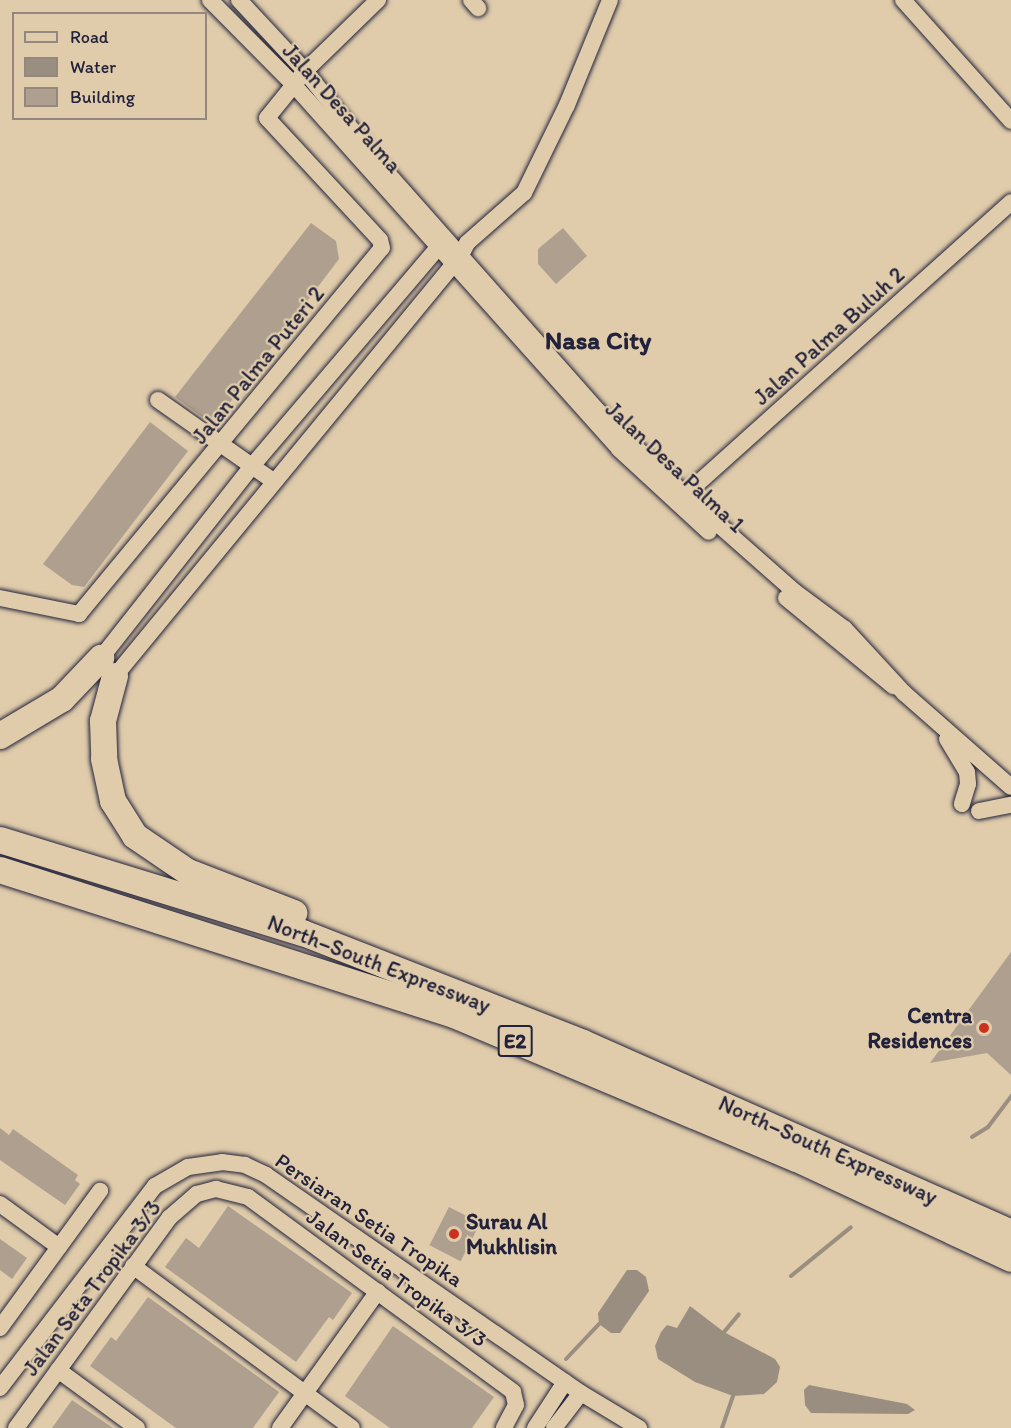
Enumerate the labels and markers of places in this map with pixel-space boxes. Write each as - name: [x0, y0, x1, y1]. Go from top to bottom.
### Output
- place label: Centra Residences: [867, 1002, 972, 1054]
- marker: Centra Residences: [977, 1021, 991, 1035]
- place label: Surau Al Mukhlisin: [466, 1208, 557, 1260]
- marker: Surau Al Mukhlisin: [447, 1227, 461, 1241]

